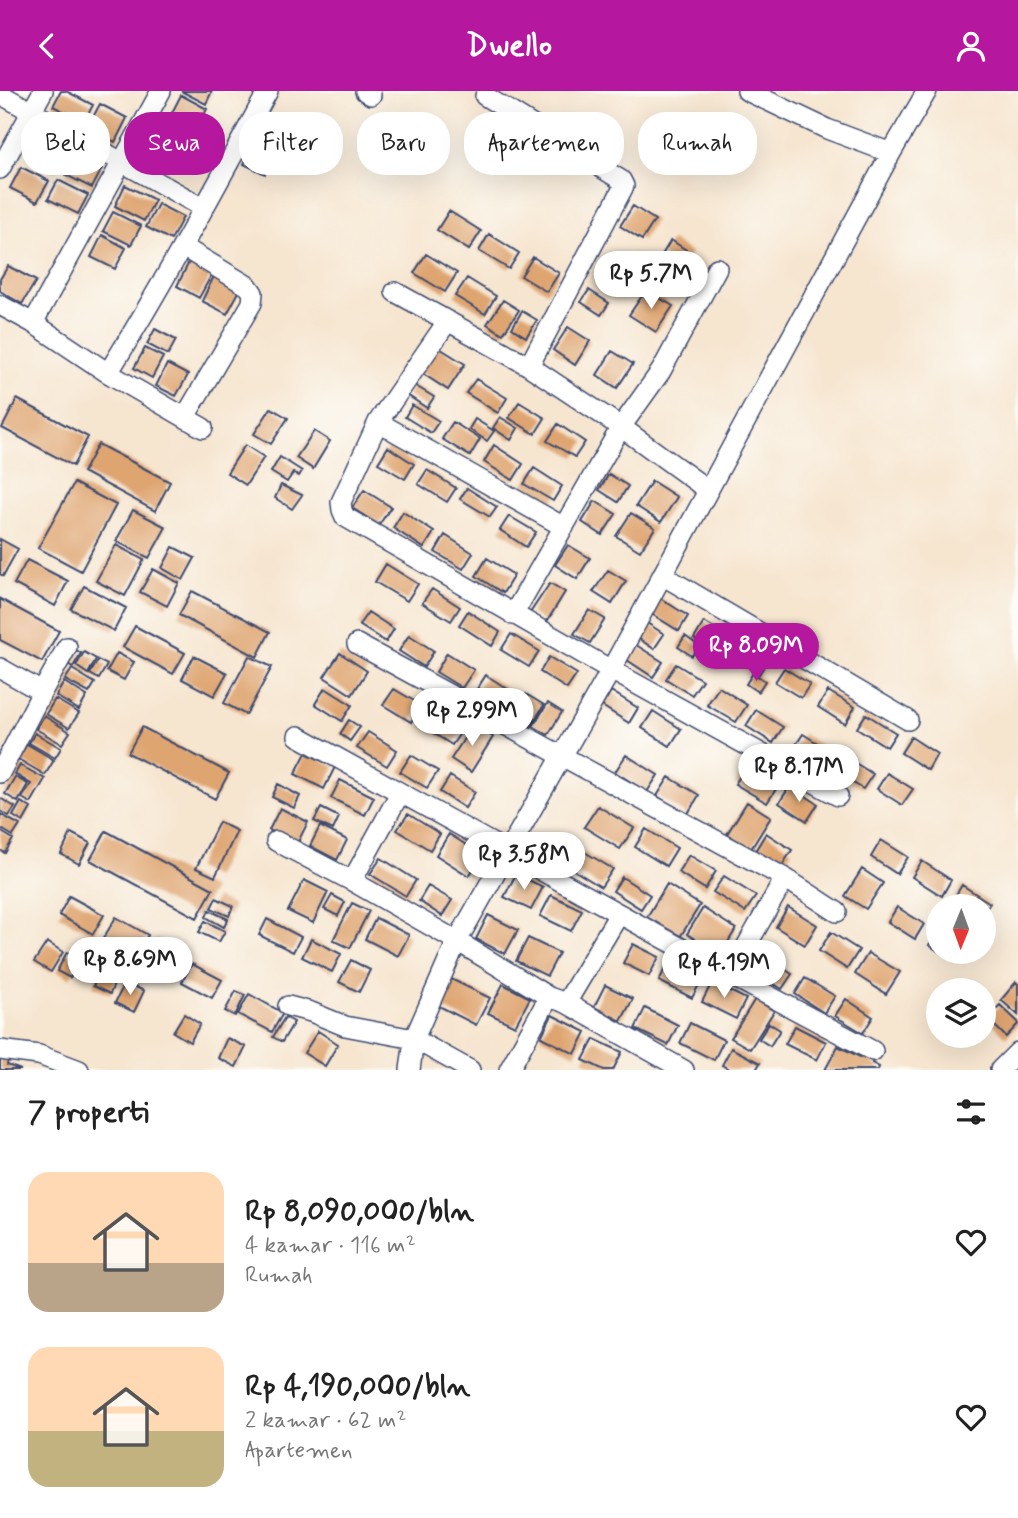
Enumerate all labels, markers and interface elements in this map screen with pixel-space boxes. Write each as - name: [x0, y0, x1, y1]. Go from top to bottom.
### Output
- text: Dwello: [466, 25, 552, 67]
- icon: back: [28, 27, 66, 65]
- icon: person: [952, 27, 990, 65]
- chip: Beli: [21, 112, 110, 175]
- chip: Sewa: [124, 112, 225, 175]
- chip: Filter: [239, 112, 343, 175]
- chip: Baru: [357, 112, 450, 175]
- chip: Apartemen: [464, 112, 624, 175]
- chip: Rumah: [638, 112, 757, 175]
- pin: Rp 5.7M: [586, 251, 716, 311]
- text: Rp 5.7M: [610, 259, 692, 289]
- pin: Rp 8.09M: [684, 623, 828, 683]
- text: Rp 8.09M: [709, 631, 803, 661]
- pin: Rp 2.99M: [400, 689, 544, 748]
- text: Rp 2.99M: [427, 696, 517, 726]
- pin: Rp 8.17M: [727, 745, 871, 804]
- text: Rp 8.17M: [754, 752, 844, 782]
- pin: Rp 3.58M: [452, 833, 596, 892]
- text: Rp 3.58M: [478, 840, 570, 870]
- north arrow: [926, 894, 996, 964]
- map controls: [926, 894, 996, 1048]
- pin: Rp 8.69M: [58, 937, 202, 997]
- pin: Rp 4.19M: [652, 941, 796, 1000]
- text: Rp 8.69M: [83, 945, 177, 975]
- text: Rp 4.19M: [678, 948, 770, 978]
- button: layers: [926, 978, 996, 1048]
- text: 7 properti: [28, 1093, 149, 1132]
- icon: filters: [952, 1093, 990, 1131]
- text: Rp 8,090,000/bln: [245, 1192, 474, 1231]
- icon: home: [84, 1200, 168, 1284]
- icon: heart: [952, 1223, 990, 1261]
- text: 4 kamar · 116 m²: [245, 1231, 416, 1261]
- text: Rumah: [245, 1261, 313, 1291]
- text: Rp 4,190,000/bln: [245, 1367, 470, 1406]
- icon: home: [84, 1375, 168, 1459]
- icon: heart: [952, 1398, 990, 1436]
- text: 2 kamar · 62 m²: [245, 1406, 406, 1436]
- text: Apartemen: [245, 1436, 353, 1466]

